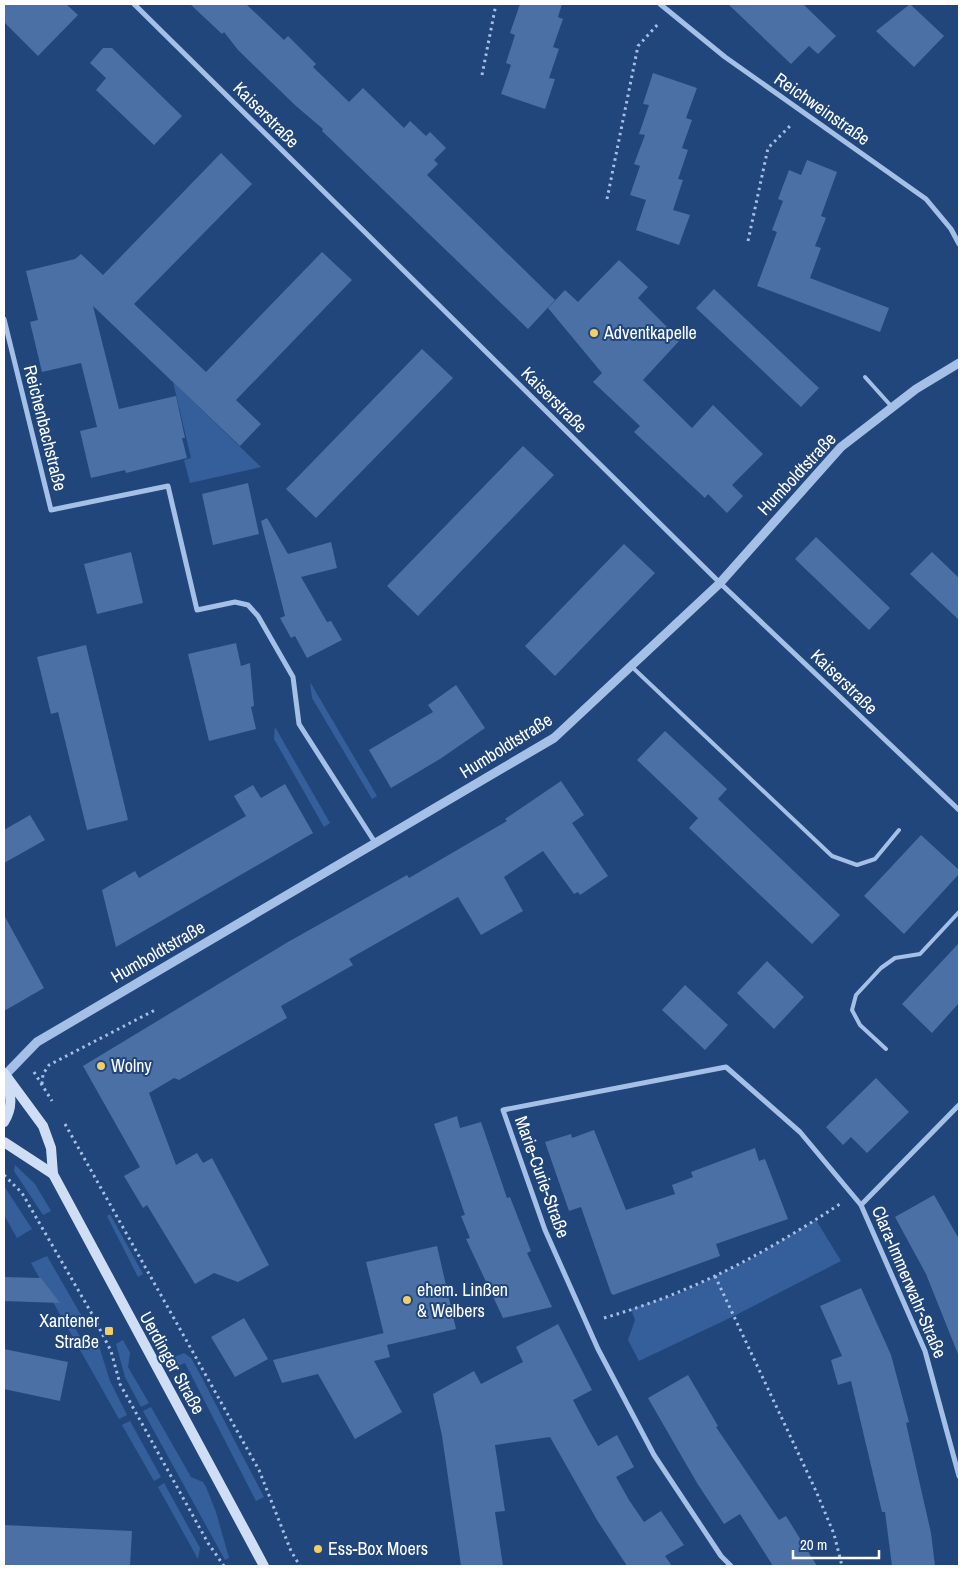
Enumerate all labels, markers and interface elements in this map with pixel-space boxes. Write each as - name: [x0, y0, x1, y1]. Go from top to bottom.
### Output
- street label: Reichweinstraße: [769, 66, 875, 151]
- street label: Kaiserstraße: [228, 76, 305, 153]
- place label: Adventkapelle: [603, 320, 697, 345]
- marker: Adventkapelle: [588, 327, 600, 339]
- street label: Kaiserstraße: [516, 361, 593, 438]
- street label: Reichenbachstraße: [18, 362, 73, 493]
- street label: Humboldtstraße: [752, 427, 842, 521]
- street label: Kaiserstraße: [805, 643, 883, 720]
- street label: Humboldtstraße: [455, 707, 557, 784]
- street label: Humboldtstraße: [106, 914, 209, 989]
- place label: Wolny: [111, 1053, 152, 1078]
- marker: Wolny: [95, 1060, 107, 1072]
- street label: Marie-Curie-Straße: [509, 1112, 576, 1241]
- street label: Clara-Immerwahr-Straße: [866, 1202, 953, 1362]
- place label: ehem. Linßen & Welbers: [417, 1277, 508, 1323]
- marker: ehem. Linßen & Welbers: [401, 1294, 413, 1306]
- street label: Uerdinger Straße: [134, 1307, 211, 1419]
- place label: Xantener Straße: [39, 1308, 99, 1354]
- marker: Xantener Straße: [103, 1325, 115, 1337]
- scale bar: [793, 1528, 879, 1560]
- text: 20 m: [800, 1534, 827, 1555]
- place label: Ess-Box Moers: [328, 1536, 428, 1561]
- marker: Ess-Box Moers: [312, 1543, 324, 1555]

